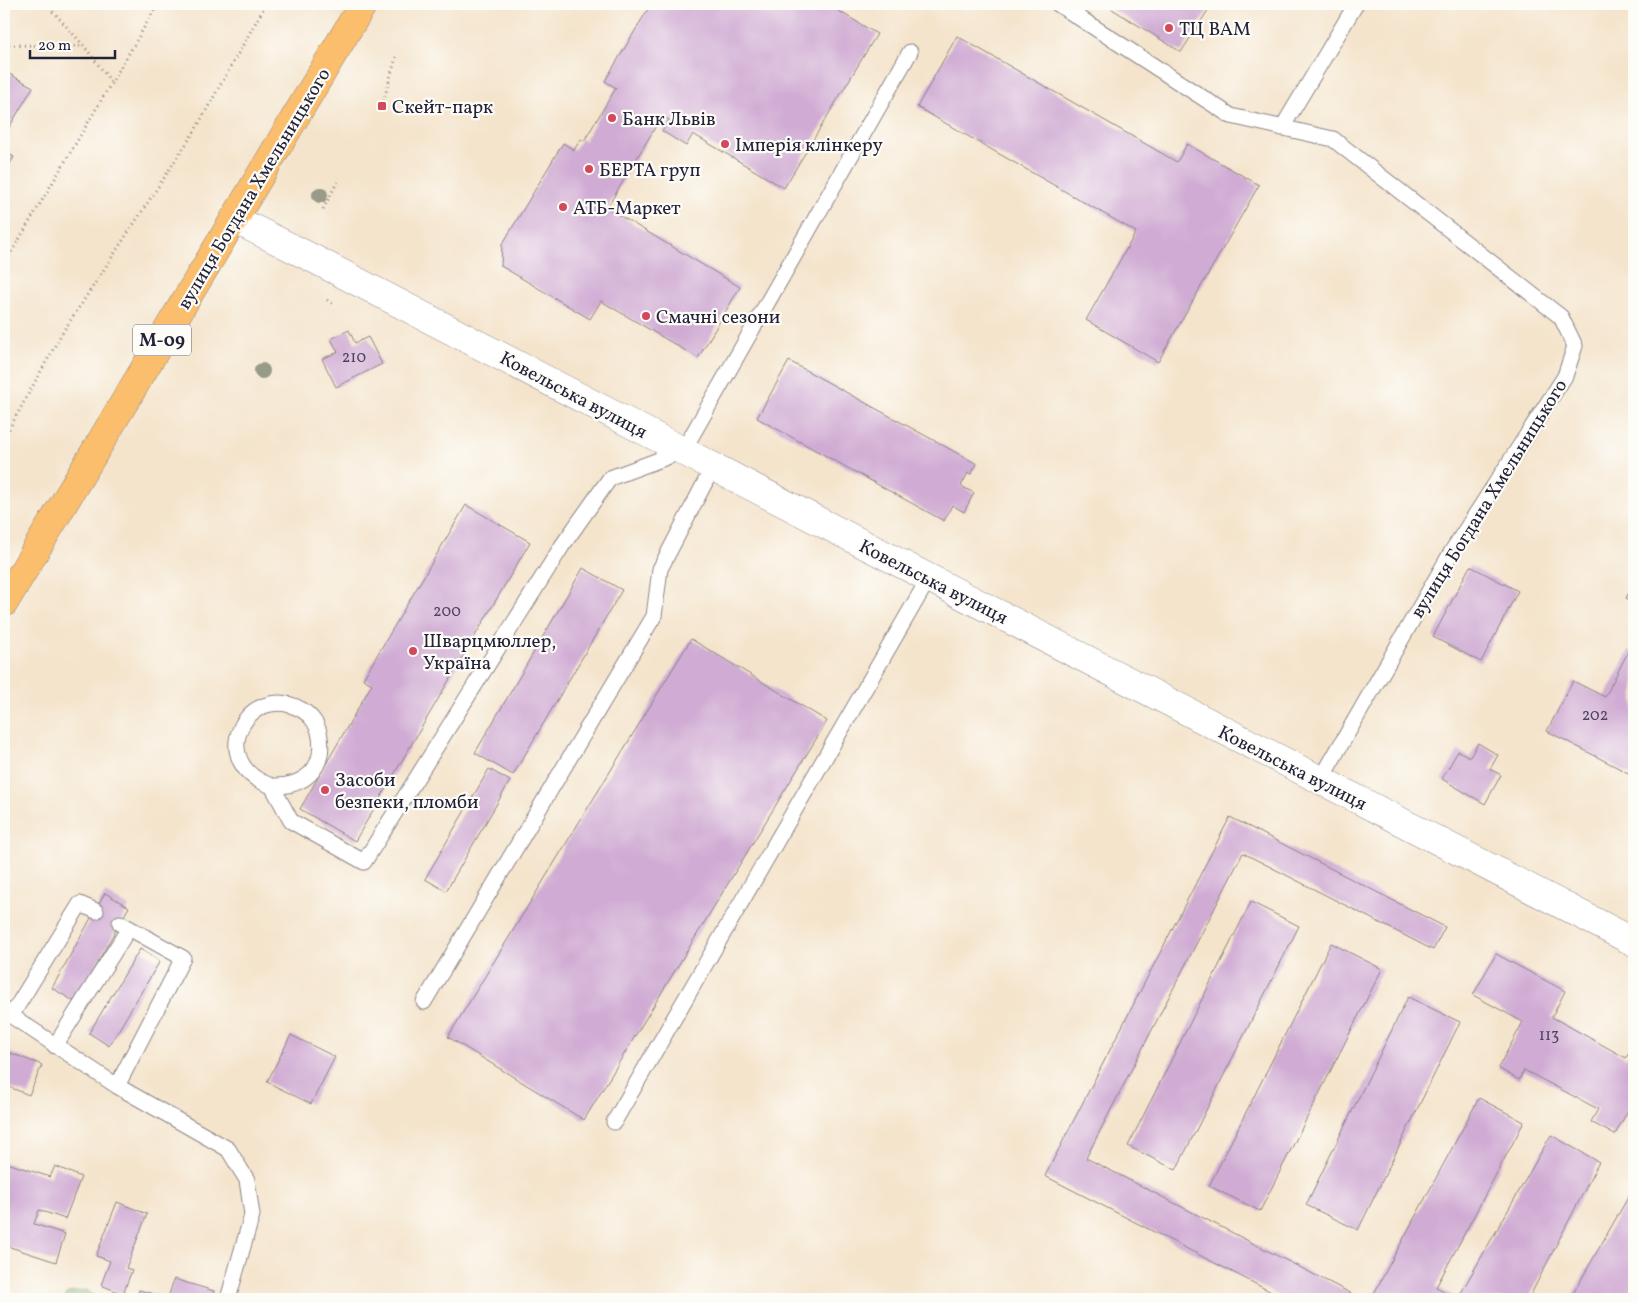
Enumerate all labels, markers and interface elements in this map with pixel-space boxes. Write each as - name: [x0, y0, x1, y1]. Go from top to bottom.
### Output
- place label: ТЦ ВАМ: [1179, 17, 1251, 43]
- marker: ТЦ ВАМ: [1163, 22, 1175, 34]
- scale bar: [30, 28, 115, 60]
- text: 20 m: [38, 36, 71, 57]
- street label: вулиця Богдана Хмельницького: [172, 64, 337, 315]
- place label: Скейт-парк: [392, 95, 493, 121]
- marker: Скейт-парк: [376, 100, 388, 112]
- place label: Банк Львів: [622, 107, 716, 133]
- marker: Банк Львів: [606, 112, 618, 124]
- place label: Імперія клінкеру: [735, 133, 883, 159]
- marker: Імперія клінкеру: [719, 138, 731, 150]
- place label: БЕРТА груп: [599, 158, 700, 184]
- marker: БЕРТА груп: [583, 163, 595, 175]
- place label: АТБ-Маркет: [573, 196, 681, 222]
- marker: АТБ-Маркет: [557, 201, 569, 213]
- place label: Смачні сезони: [656, 305, 780, 331]
- marker: Смачні сезони: [640, 310, 652, 322]
- road number: М-09: [133, 324, 191, 356]
- street label: Ковельська вулиця: [495, 346, 652, 446]
- house number: 210: [342, 347, 366, 369]
- street label: вулиця Богдана Хмельницького: [1405, 375, 1574, 623]
- street label: Ковельська вулиця: [854, 534, 1012, 632]
- house number: 200: [433, 601, 461, 623]
- place label: Шварцмюллер, Україна: [423, 629, 556, 677]
- marker: Шварцмюллер, Україна: [407, 645, 419, 657]
- house number: 202: [1582, 705, 1608, 727]
- street label: Ковельська вулиця: [1213, 720, 1371, 818]
- place label: Засоби безпеки, пломби: [335, 768, 479, 816]
- marker: Засоби безпеки, пломби: [319, 784, 331, 796]
- house number: 113: [1539, 1025, 1559, 1047]

